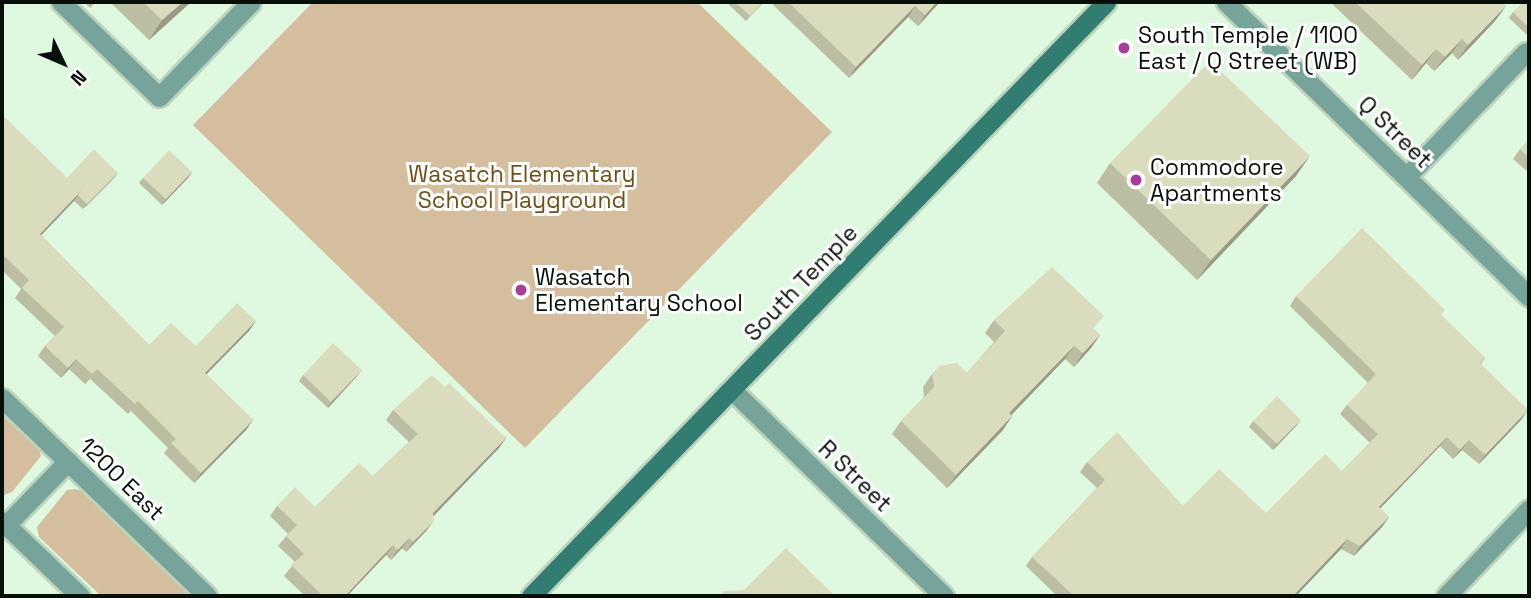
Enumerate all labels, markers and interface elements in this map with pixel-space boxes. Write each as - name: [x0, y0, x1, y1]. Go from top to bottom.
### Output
- place label: South Temple / 1100 East / Q Street (WB): [1138, 21, 1359, 75]
- north arrow: [28, 28, 98, 98]
- marker: South Temple / 1100 East / Q Street (WB): [1116, 40, 1132, 56]
- text: N: [65, 65, 92, 91]
- street label: Q Street: [1352, 90, 1438, 174]
- place label: Commodore Apartments: [1150, 153, 1284, 207]
- park label: Wasatch Elementary School Playground: [408, 160, 636, 214]
- marker: Commodore Apartments: [1128, 172, 1144, 188]
- street label: South Temple: [738, 219, 864, 347]
- place label: Wasatch Elementary School: [535, 263, 743, 317]
- marker: Wasatch Elementary School: [513, 282, 529, 298]
- street label: 1200 East: [74, 432, 170, 526]
- street label: R Street: [813, 435, 897, 517]

